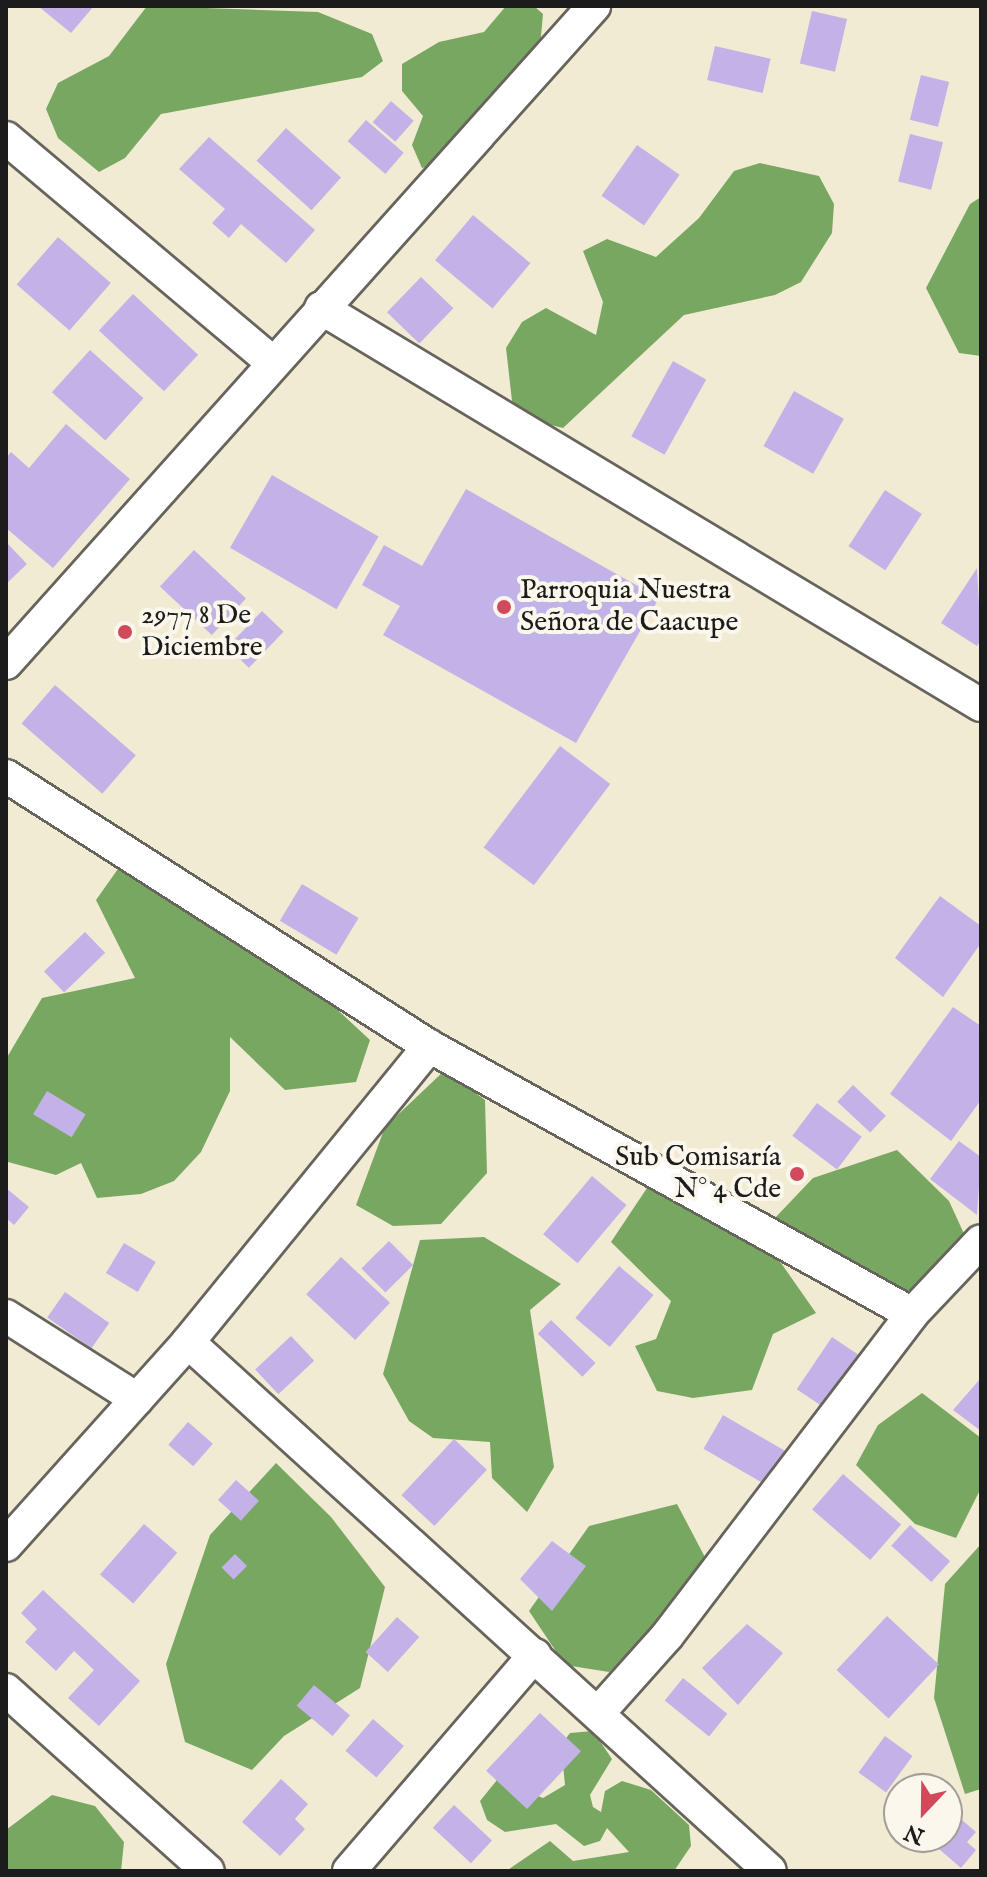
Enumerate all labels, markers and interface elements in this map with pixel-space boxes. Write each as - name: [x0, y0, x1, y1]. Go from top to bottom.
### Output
- place label: Parroquia Nuestra Señora de Caacupe: [520, 574, 738, 640]
- marker: Parroquia Nuestra Señora de Caacupe: [495, 598, 513, 616]
- place label: 2977 8 De Diciembre: [141, 599, 263, 665]
- marker: 2977 8 De Diciembre: [116, 623, 134, 641]
- place label: Sub Comisaría N° 4 Cde: [615, 1141, 781, 1207]
- marker: Sub Comisaría N° 4 Cde: [788, 1165, 806, 1183]
- north arrow: [883, 1773, 963, 1853]
- text: N: [901, 1817, 929, 1850]

